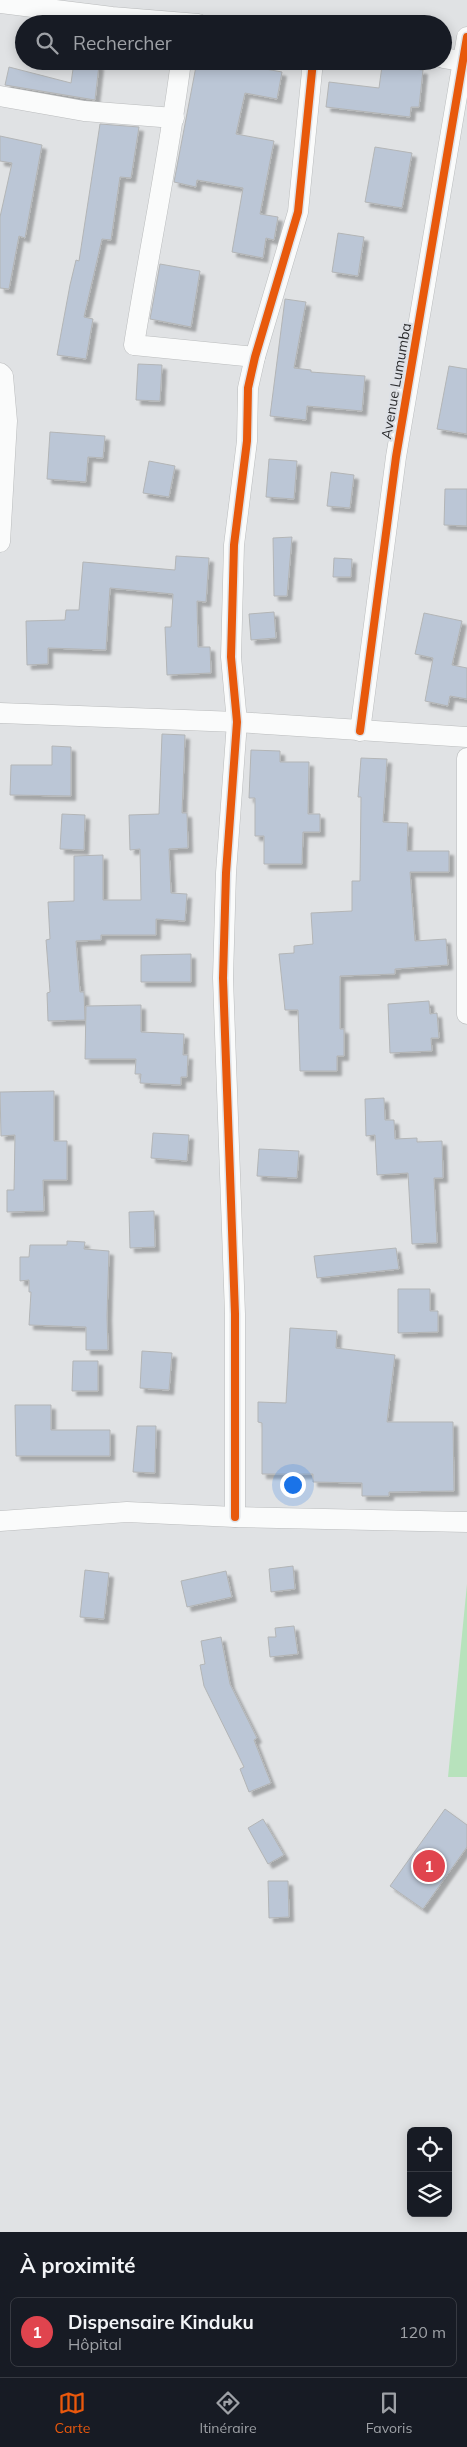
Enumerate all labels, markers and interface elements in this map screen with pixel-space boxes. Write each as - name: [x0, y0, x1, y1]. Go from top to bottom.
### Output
- search box: [15, 15, 452, 70]
- icon: search: [33, 29, 61, 57]
- text: Rechercher: [73, 31, 172, 55]
- street label: Avenue Lumumba: [377, 322, 415, 440]
- your location: [280, 1472, 306, 1498]
- pin: 1: [413, 1847, 445, 1885]
- map controls: [407, 2127, 452, 2217]
- button: locate: [407, 2127, 452, 2172]
- button: layers: [407, 2172, 452, 2217]
- text: À proximité: [20, 2252, 136, 2278]
- text: Dispensaire Kinduku: [68, 2310, 254, 2334]
- text: 1: [32, 2322, 42, 2342]
- text: 120 m: [399, 2322, 446, 2342]
- text: Hôpital: [68, 2334, 122, 2354]
- tab: Carte: [55, 2389, 90, 2437]
- tab: Itinéraire: [200, 2389, 257, 2437]
- tab: Favoris: [366, 2389, 412, 2437]

